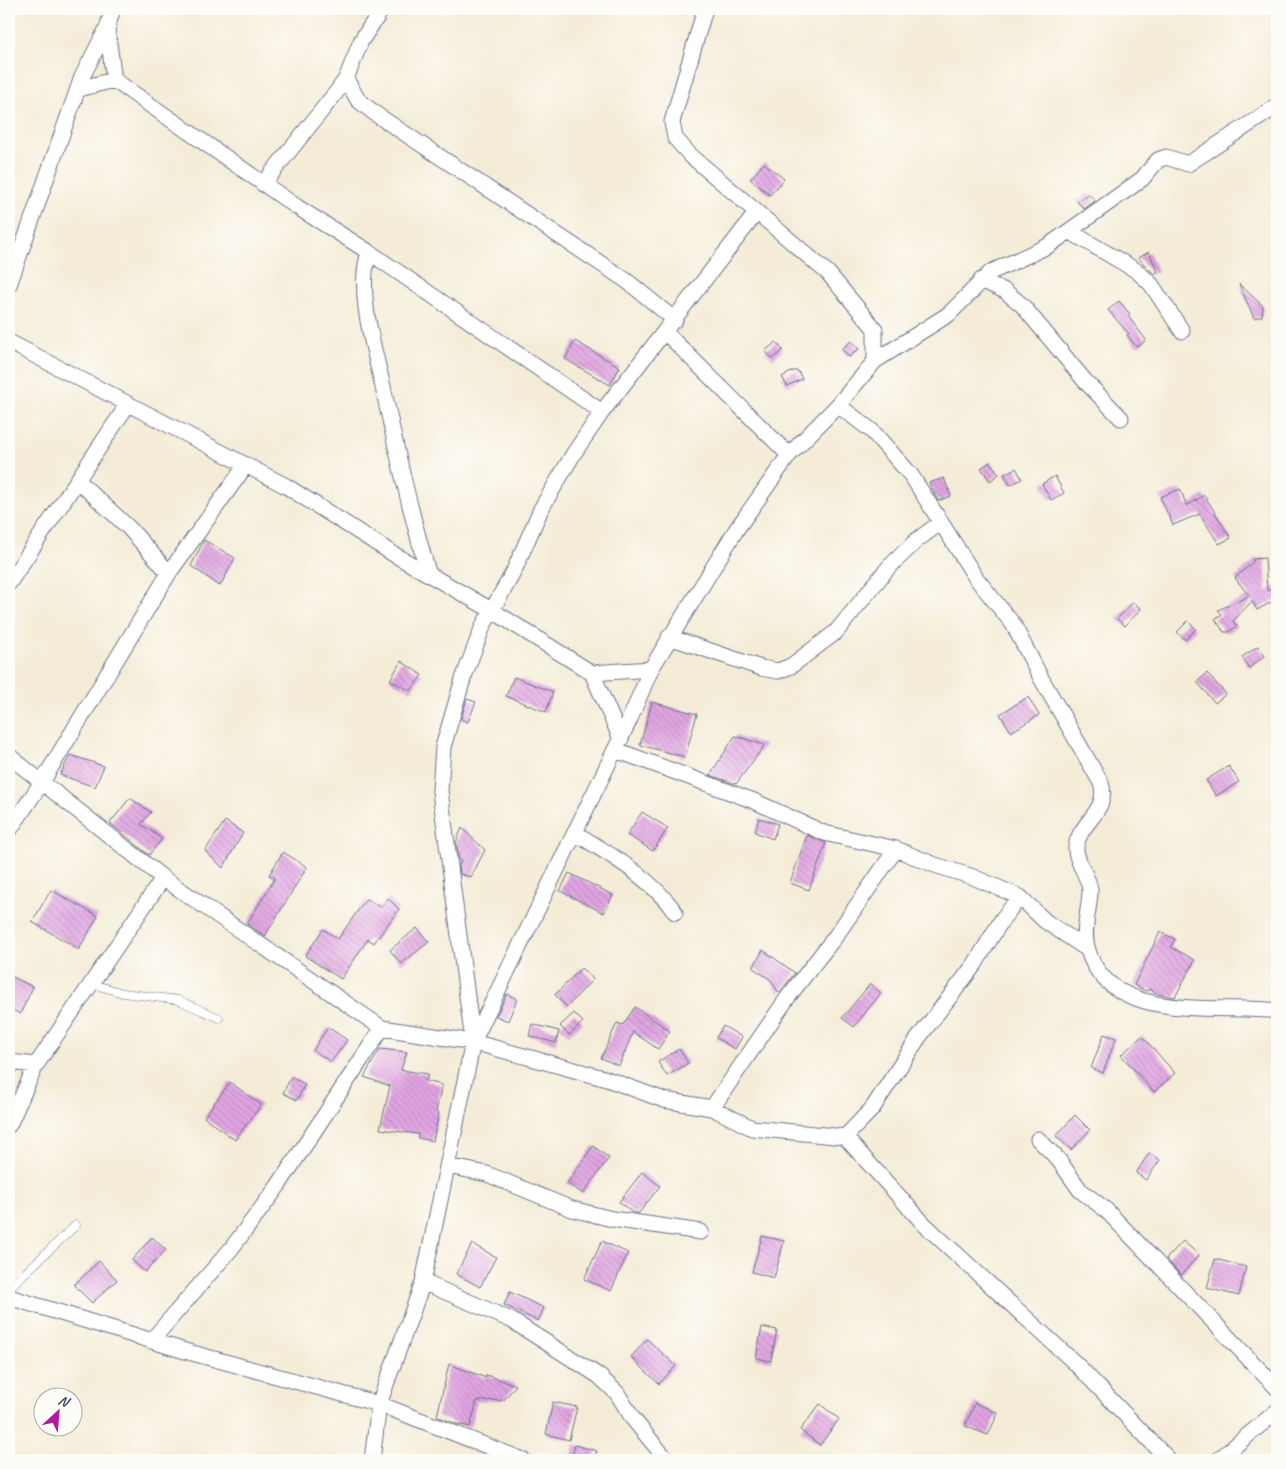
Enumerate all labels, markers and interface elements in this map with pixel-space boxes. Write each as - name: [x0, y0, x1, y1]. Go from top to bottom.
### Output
- north arrow: [32, 1386, 82, 1436]
- text: N: [56, 1391, 73, 1411]

